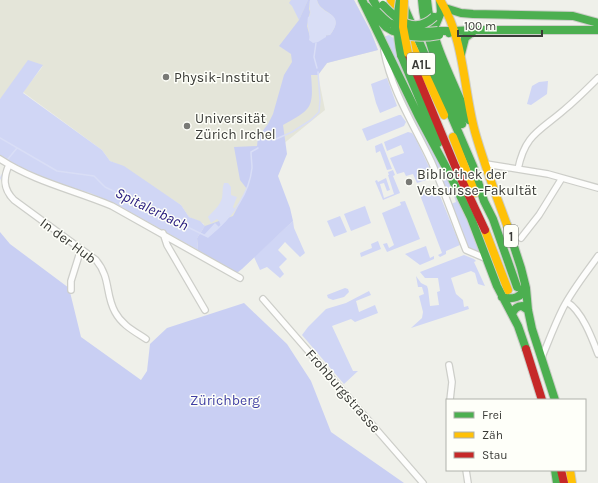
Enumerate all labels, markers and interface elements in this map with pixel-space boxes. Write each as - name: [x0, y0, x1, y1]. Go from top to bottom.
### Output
- scale bar: [458, 12, 542, 38]
- text: 100 m: [464, 19, 496, 33]
- road number: A1L: [407, 53, 435, 75]
- place label: Physik-Institut: [174, 69, 269, 86]
- marker: Physik-Institut: [161, 72, 171, 82]
- place label: Universität Zürich Irchel: [195, 110, 276, 143]
- marker: Universität Zürich Irchel: [182, 121, 192, 131]
- place label: Bibliothek der Vetsuisse-Fakultät: [417, 166, 537, 199]
- marker: Bibliothek der Vetsuisse-Fakultät: [404, 177, 414, 187]
- water label: Spitalerbach: [112, 184, 192, 234]
- street label: In der Hub: [37, 214, 99, 268]
- road number: 1: [504, 225, 518, 247]
- street label: Frohburgstrasse: [302, 346, 384, 436]
- park label: Zürichberg: [190, 392, 260, 409]
- legend: [446, 399, 586, 471]
- text: Frei: [482, 408, 502, 422]
- text: Zäh: [482, 428, 503, 442]
- text: Stau: [482, 448, 508, 462]

